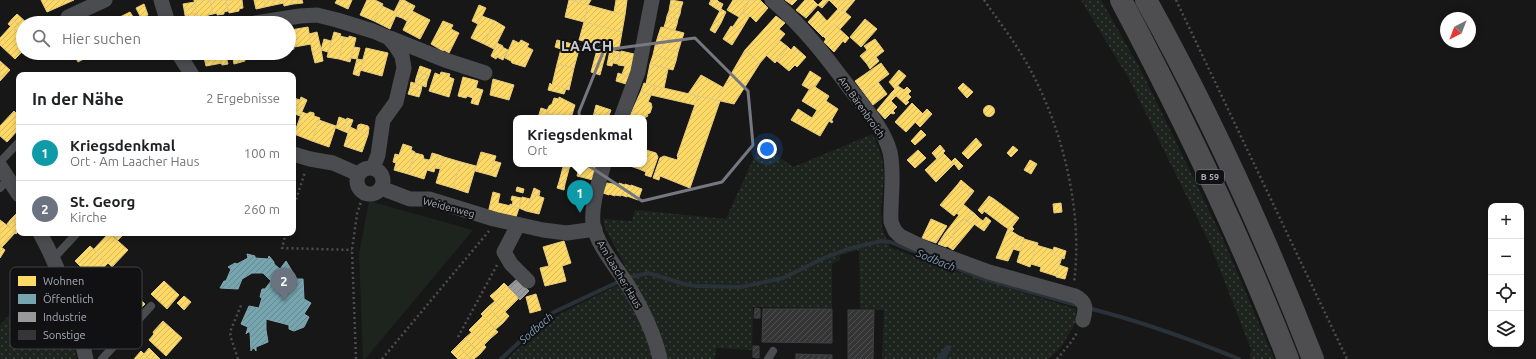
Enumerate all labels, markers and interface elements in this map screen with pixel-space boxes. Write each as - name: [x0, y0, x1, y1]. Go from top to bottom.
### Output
- north arrow: [1440, 12, 1476, 48]
- search box: [16, 16, 296, 60]
- icon: search: [30, 27, 52, 49]
- text: Hier suchen: [62, 30, 141, 47]
- district label: LAACH: [561, 38, 613, 54]
- street label: Am Bärenbroich: [836, 75, 887, 140]
- text: In der Nähe: [32, 89, 124, 108]
- text: 2 Ergebnisse: [206, 91, 280, 105]
- popup: [513, 115, 647, 167]
- text: Kriegsdenkmal: [527, 126, 633, 143]
- text: Kriegsdenkmal: [70, 137, 175, 154]
- your location: [757, 139, 777, 159]
- text: Ort: [527, 143, 547, 157]
- text: 1: [41, 146, 49, 160]
- text: 100 m: [244, 146, 280, 160]
- text: Ort · Am Laacher Haus: [70, 154, 199, 168]
- road number: B 59: [1196, 170, 1224, 184]
- pin: 1: [567, 180, 593, 213]
- text: St. Georg: [70, 193, 135, 210]
- street label: Weidenweg: [422, 195, 476, 220]
- text: 2: [41, 202, 49, 216]
- text: 260 m: [244, 202, 280, 216]
- map controls: [1488, 203, 1524, 347]
- button: +: [1488, 203, 1524, 239]
- text: Kirche: [70, 210, 107, 224]
- street label: Am Laacher Haus: [595, 238, 644, 310]
- button: −: [1488, 239, 1524, 275]
- water label: Sodbach: [914, 246, 957, 273]
- legend: [10, 267, 142, 349]
- pin: 2: [271, 268, 297, 301]
- text: Wohnen: [43, 275, 84, 287]
- button: locate: [1488, 275, 1524, 311]
- text: Öffentlich: [43, 293, 94, 305]
- water label: Sodbach: [516, 310, 555, 347]
- text: Industrie: [43, 311, 87, 323]
- button: layers: [1488, 311, 1524, 347]
- text: Sonstige: [43, 329, 86, 341]

